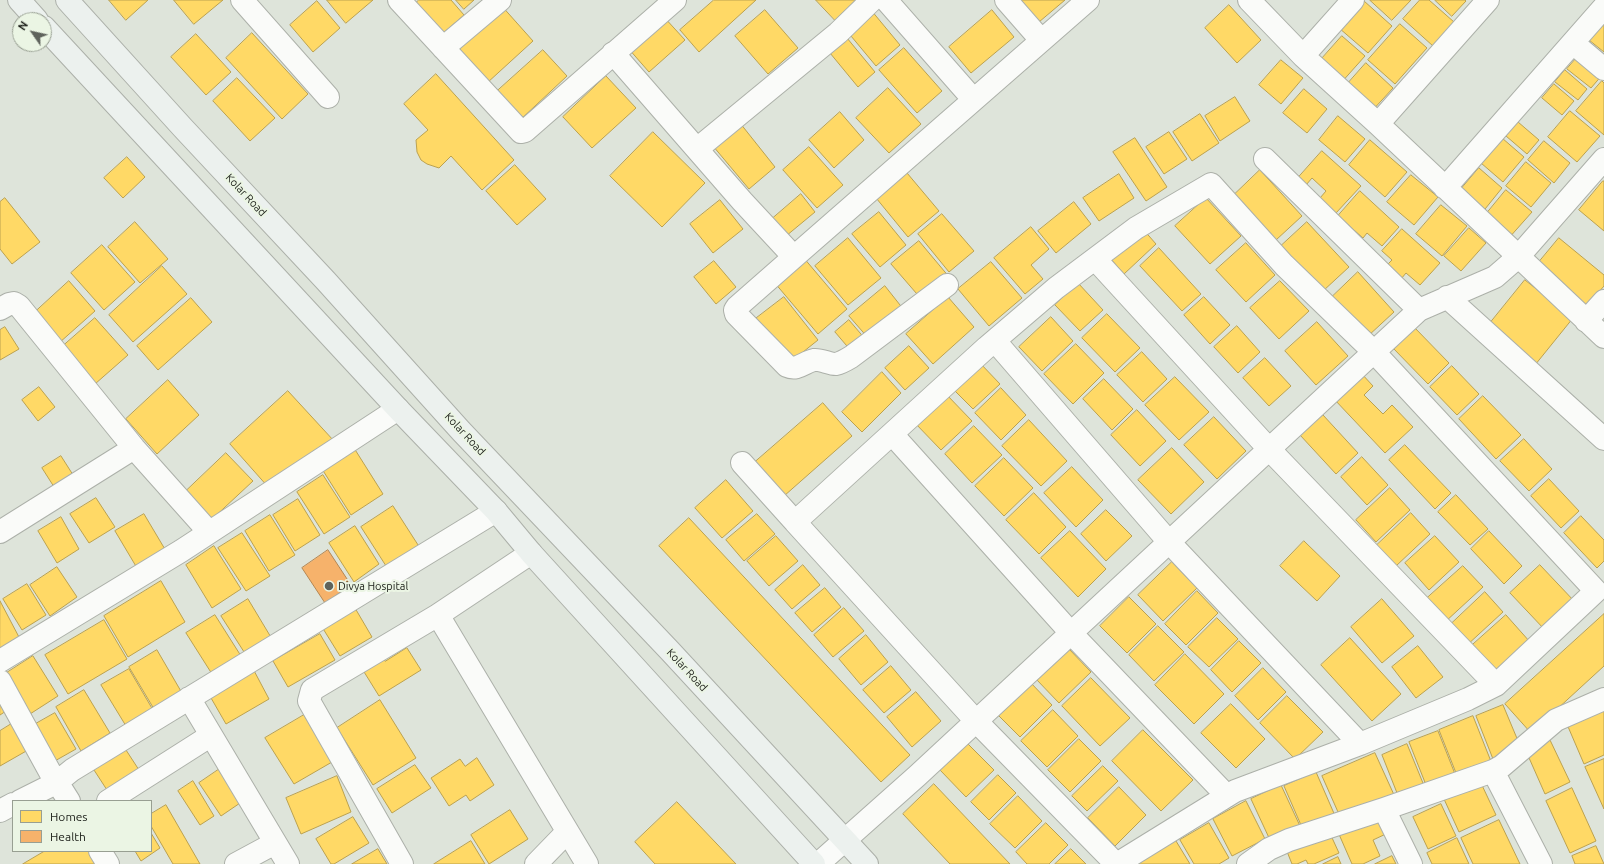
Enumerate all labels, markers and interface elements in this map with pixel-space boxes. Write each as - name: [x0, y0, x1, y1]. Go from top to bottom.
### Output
- north arrow: [12, 12, 52, 52]
- text: N: [16, 19, 30, 33]
- street label: Kolar Road: [223, 171, 269, 219]
- street label: Kolar Road: [442, 410, 488, 458]
- place label: Divya Hospital: [338, 579, 408, 593]
- marker: Divya Hospital: [323, 580, 335, 592]
- street label: Kolar Road: [664, 646, 710, 694]
- legend: [12, 800, 152, 852]
- text: Homes: [50, 810, 88, 823]
- text: Health: [50, 830, 86, 843]

